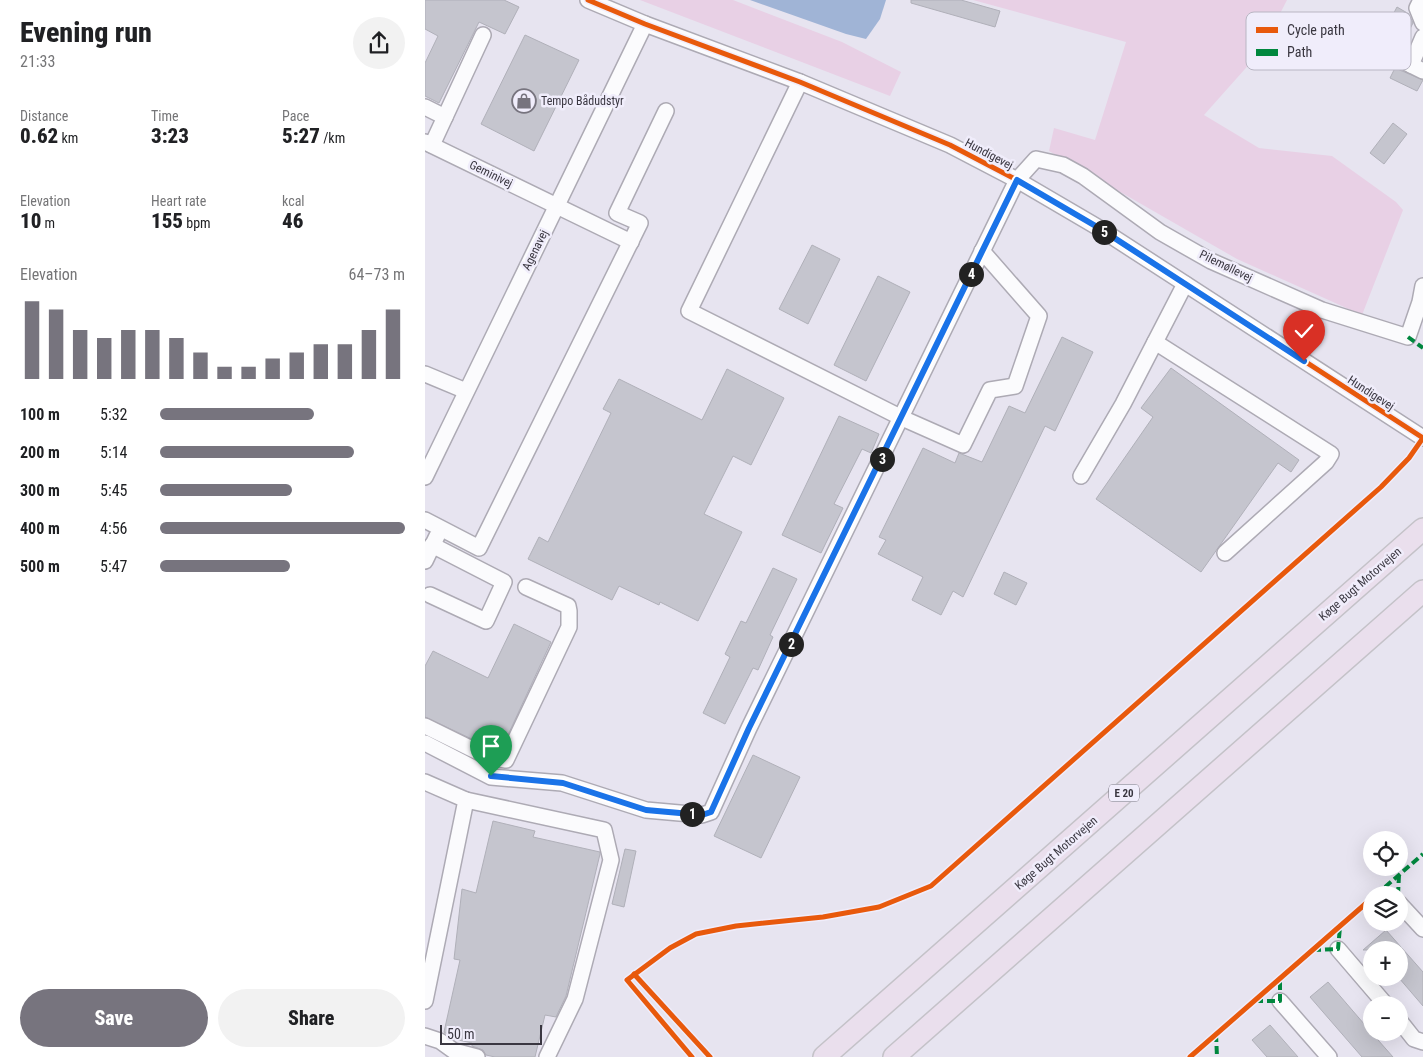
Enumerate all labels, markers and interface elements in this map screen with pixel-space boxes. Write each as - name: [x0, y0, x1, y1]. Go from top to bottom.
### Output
- legend: [1246, 12, 1411, 70]
- text: Evening run: [20, 16, 152, 49]
- button: share: [353, 17, 405, 69]
- text: Cycle path: [1287, 22, 1345, 38]
- text: Path: [1287, 44, 1312, 60]
- text: 21:33: [20, 52, 55, 71]
- shop icon: Tempo Bådudstyr: [511, 88, 537, 114]
- place label: Tempo Bådudstyr: [541, 94, 624, 108]
- text: Distance: [20, 108, 68, 124]
- text: Time: [151, 108, 179, 124]
- text: Pace: [282, 108, 309, 124]
- text: 0.62: [20, 124, 58, 148]
- text: 3:23: [151, 124, 189, 148]
- text: 5:27: [282, 124, 320, 148]
- text: km: [58, 130, 78, 146]
- text: /km: [320, 130, 345, 146]
- street label: Hundigevej: [962, 135, 1016, 173]
- street label: Geminivej: [467, 158, 515, 190]
- text: Elevation: [20, 193, 70, 209]
- text: Heart rate: [151, 193, 206, 209]
- text: kcal: [282, 193, 305, 209]
- text: 10: [20, 209, 41, 233]
- text: 155: [151, 209, 183, 233]
- text: 46: [282, 209, 303, 233]
- text: m: [41, 215, 55, 231]
- text: bpm: [183, 215, 211, 231]
- pin: 5: [1091, 220, 1117, 244]
- text: 5: [1101, 224, 1108, 240]
- street label: Agenavej: [519, 227, 551, 273]
- street label: Pilemøllevej: [1197, 247, 1255, 285]
- pin: 4: [959, 262, 983, 286]
- text: Elevation: [20, 265, 78, 284]
- text: 64–73 m: [349, 265, 405, 284]
- text: 4: [968, 266, 975, 282]
- pin: [1283, 310, 1325, 361]
- icon: check: [1290, 317, 1318, 345]
- street label: Hundigevej: [1345, 373, 1397, 413]
- text: 100 m: [20, 405, 60, 424]
- text: 5:32: [100, 405, 127, 424]
- text: 200 m: [20, 443, 60, 462]
- text: 5:14: [100, 443, 127, 462]
- pin: 3: [869, 446, 895, 472]
- text: 3: [879, 451, 886, 467]
- text: 300 m: [20, 481, 60, 500]
- text: 5:45: [100, 481, 127, 500]
- text: 400 m: [20, 519, 60, 538]
- text: 4:56: [100, 519, 127, 538]
- street label: Køge Bugt Motorvejen: [1316, 544, 1404, 624]
- text: 500 m: [20, 557, 60, 576]
- text: 5:47: [100, 557, 127, 576]
- pin: 2: [779, 632, 803, 656]
- text: 2: [788, 636, 795, 652]
- pin: [470, 725, 512, 776]
- icon: arrive: [477, 732, 505, 760]
- road number: E 20: [1109, 784, 1139, 801]
- pin: 1: [679, 802, 705, 826]
- text: 1: [689, 806, 696, 822]
- street label: Køge Bugt Motorvejen: [1012, 813, 1100, 893]
- map controls: [1363, 831, 1408, 1041]
- button: locate: [1363, 831, 1408, 876]
- button: layers: [1363, 886, 1408, 931]
- button: +: [1363, 941, 1408, 986]
- button: Save: [20, 989, 208, 1047]
- button: Share: [218, 989, 405, 1047]
- button: −: [1363, 996, 1408, 1041]
- scale bar: [440, 1022, 543, 1045]
- text: 50 m: [447, 1026, 475, 1042]

